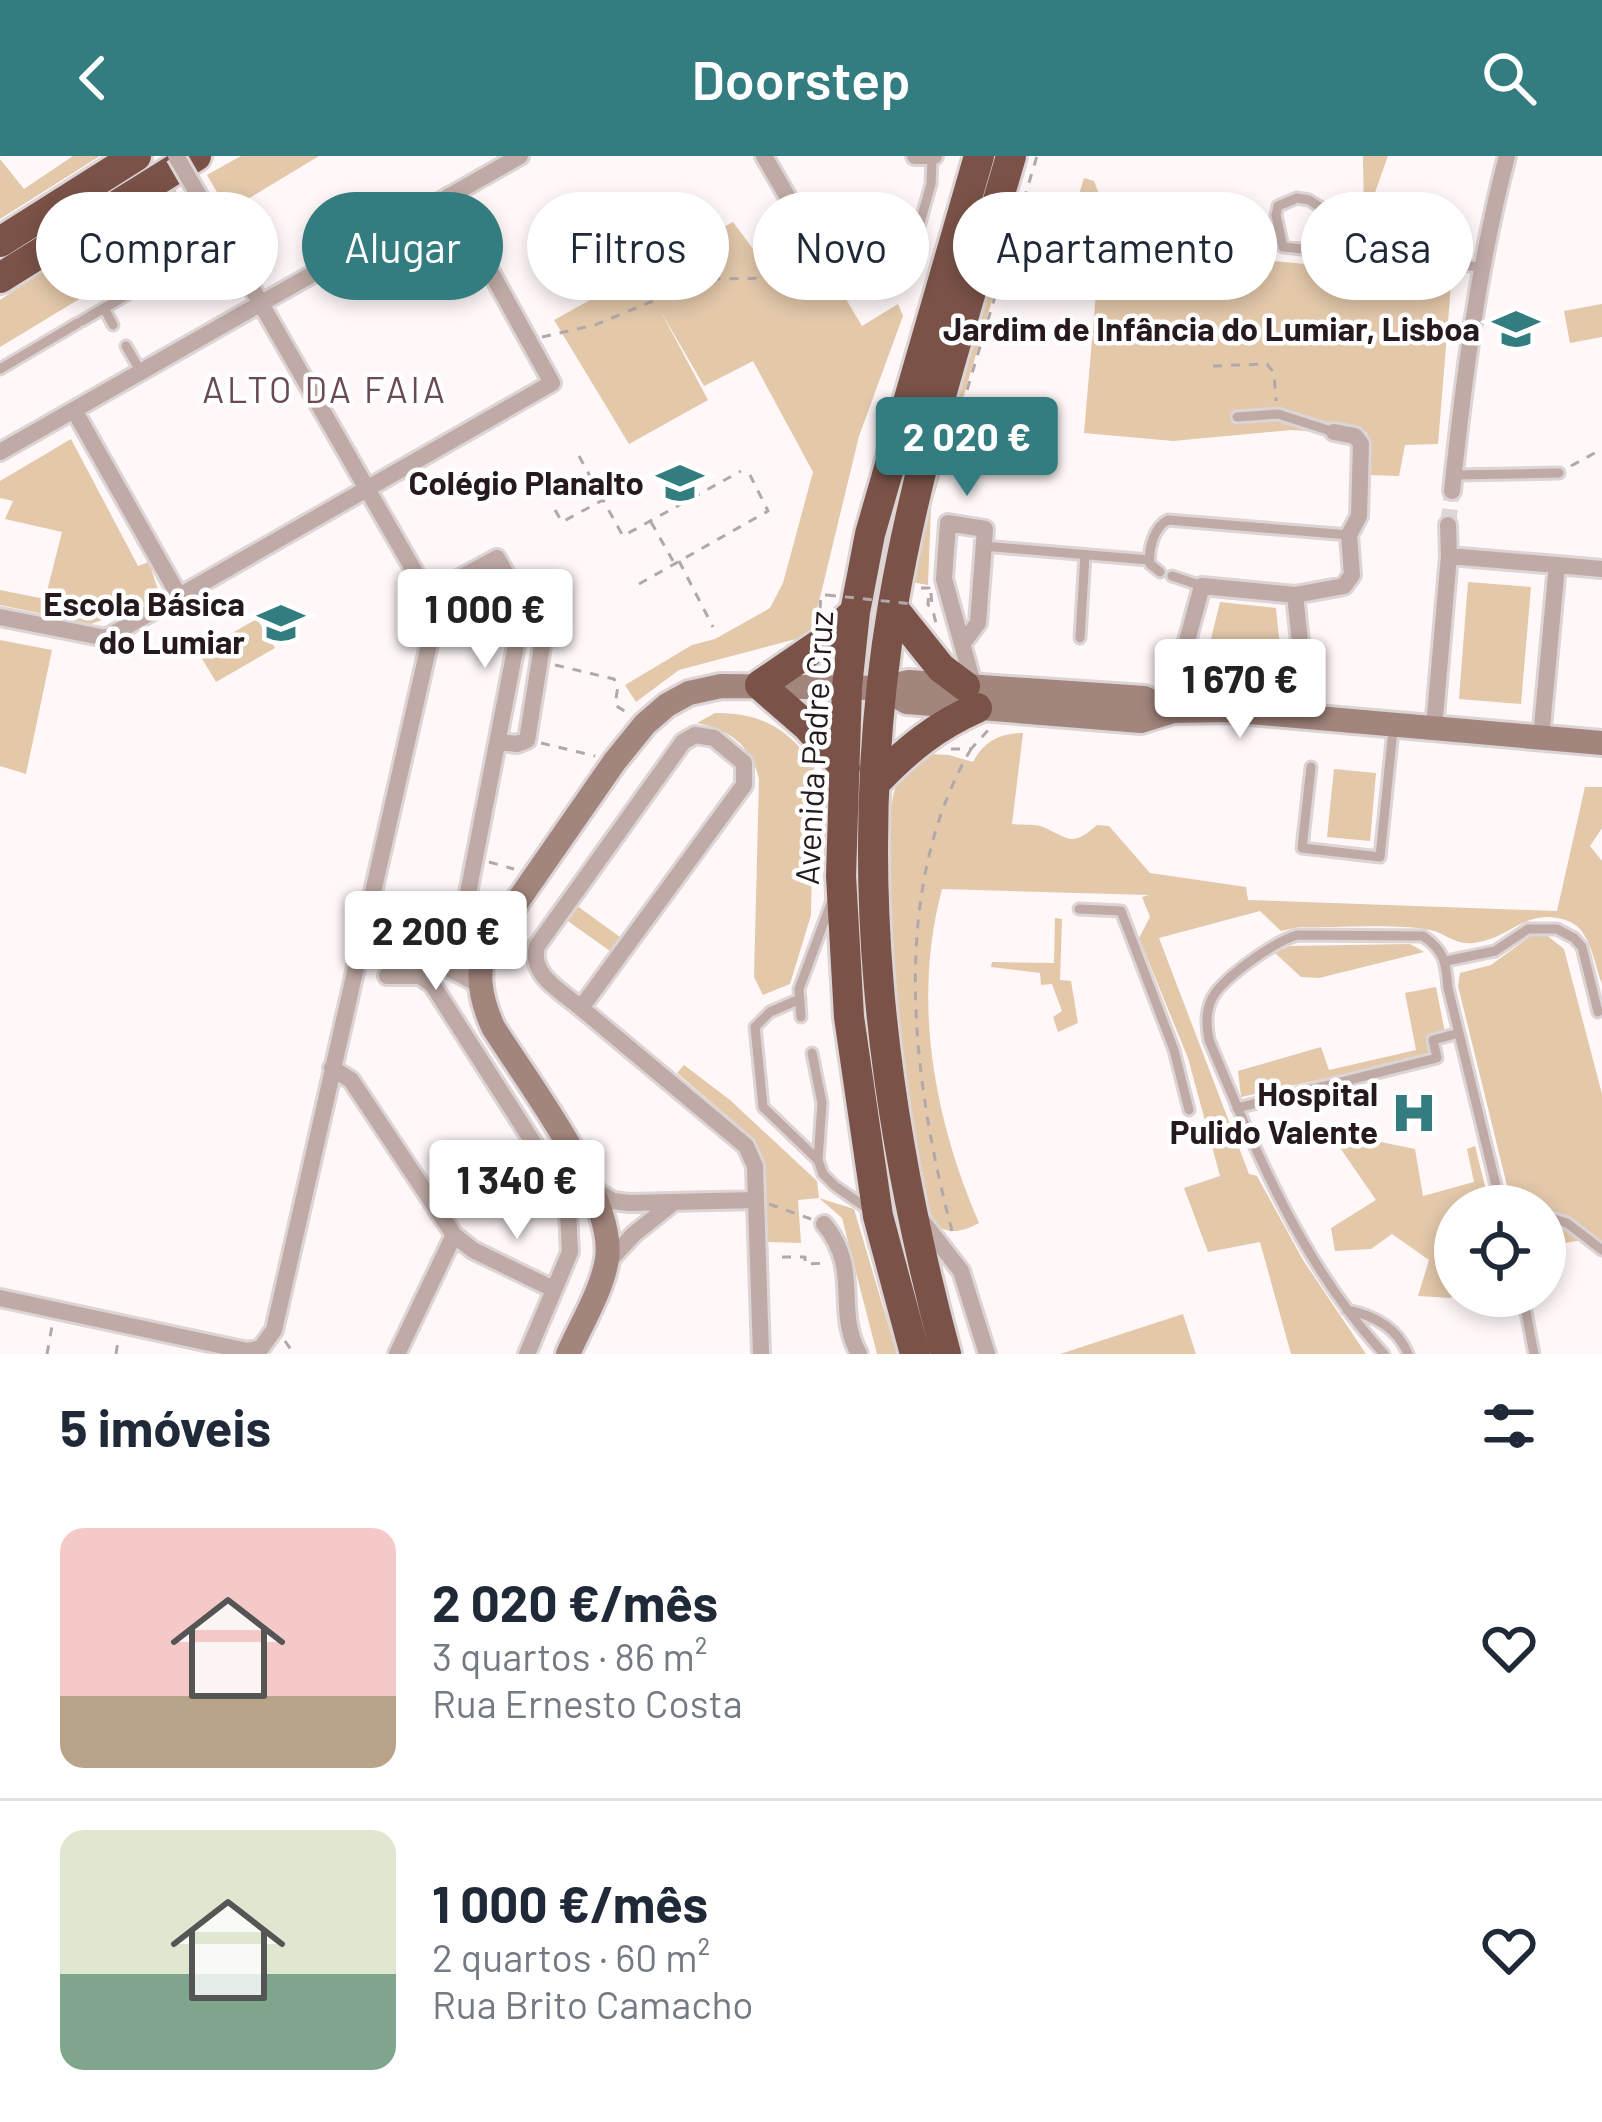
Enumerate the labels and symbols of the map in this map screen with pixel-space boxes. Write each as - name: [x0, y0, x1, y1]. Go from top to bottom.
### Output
- school or university icon: Jardim de Infância do Lumiar, Lisboa: [1491, 304, 1541, 354]
- place label: Jardim de Infância do Lumiar, Lisboa: [943, 308, 1480, 348]
- district label: ALTO DA FAIA: [202, 367, 448, 410]
- pin: 2 020 €: [856, 397, 1078, 499]
- school or university icon: Colégio Planalto: [655, 458, 705, 508]
- place label: Colégio Planalto: [408, 462, 644, 502]
- pin: 1 000 €: [374, 569, 596, 671]
- place label: Escola Básica do Lumiar: [43, 583, 245, 661]
- school or university icon: Escola Básica do Lumiar: [256, 598, 306, 648]
- street label: Avenida Padre Cruz: [786, 610, 840, 886]
- pin: 1 670 €: [1129, 639, 1351, 741]
- pin: 2 200 €: [325, 891, 547, 993]
- place label: Hospital Pulido Valente: [1170, 1073, 1378, 1151]
- hospital icon: Hospital Pulido Valente: [1389, 1088, 1439, 1138]
- pin: 1 340 €: [406, 1140, 628, 1242]

